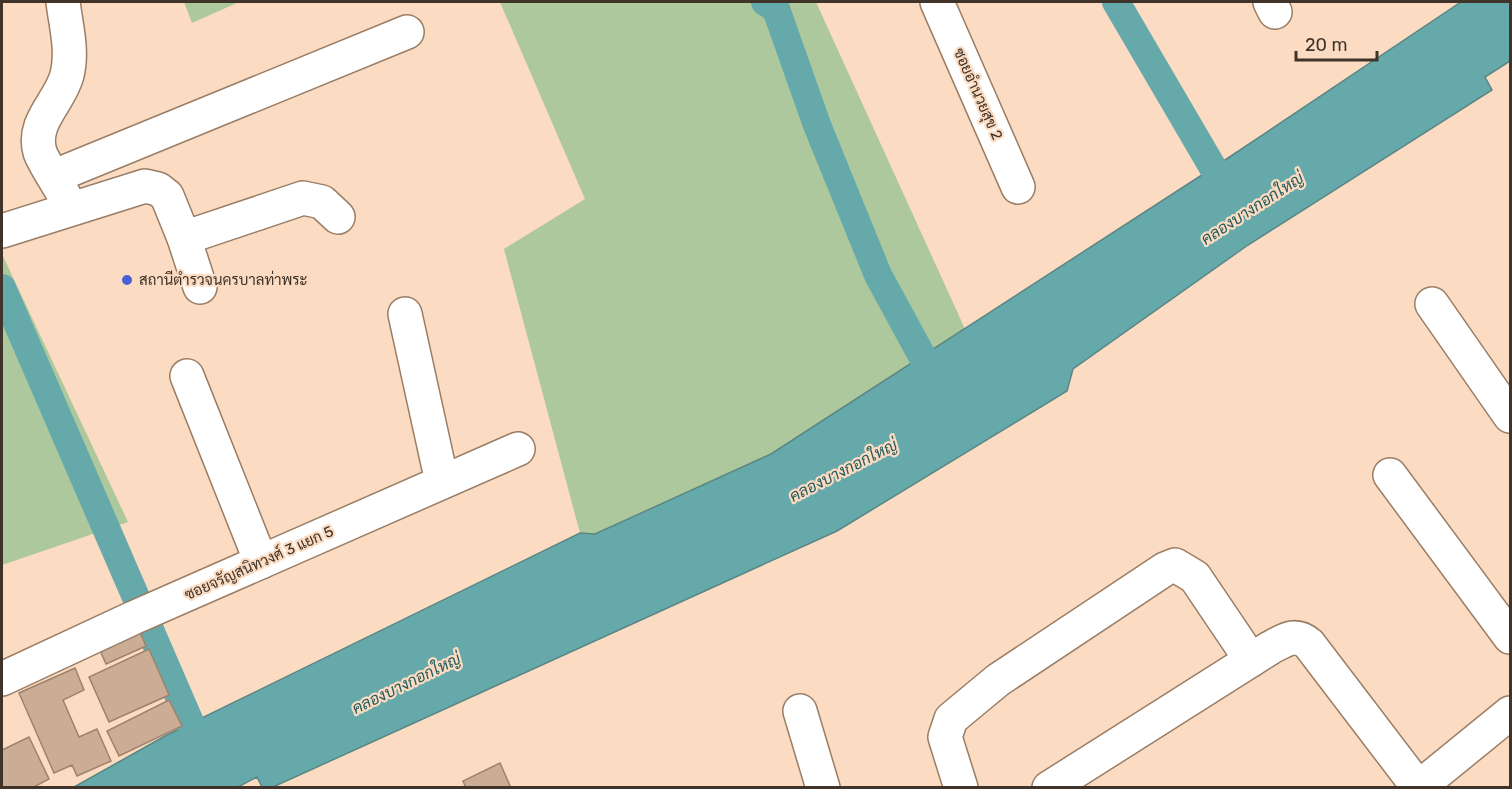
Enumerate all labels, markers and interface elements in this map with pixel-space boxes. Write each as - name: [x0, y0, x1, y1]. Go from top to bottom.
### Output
- scale bar: [1296, 24, 1377, 62]
- text: 20 m: [1305, 34, 1347, 56]
- street label: ซอยอำนวยสุข 2: [948, 45, 1006, 144]
- water label: คลองบางกอกใหญ่: [1196, 166, 1308, 249]
- place label: สถานีตำรวจนครบาลท่าพระ: [139, 270, 308, 289]
- marker: สถานีตำรวจนครบาลท่าพระ: [120, 273, 134, 287]
- water label: คลองบางกอกใหญ่: [785, 433, 901, 506]
- street label: ซอยจรัญสนิทวงศ์ 3 แยก 5: [181, 521, 336, 604]
- water label: คลองบางกอกใหญ่: [348, 647, 465, 718]

